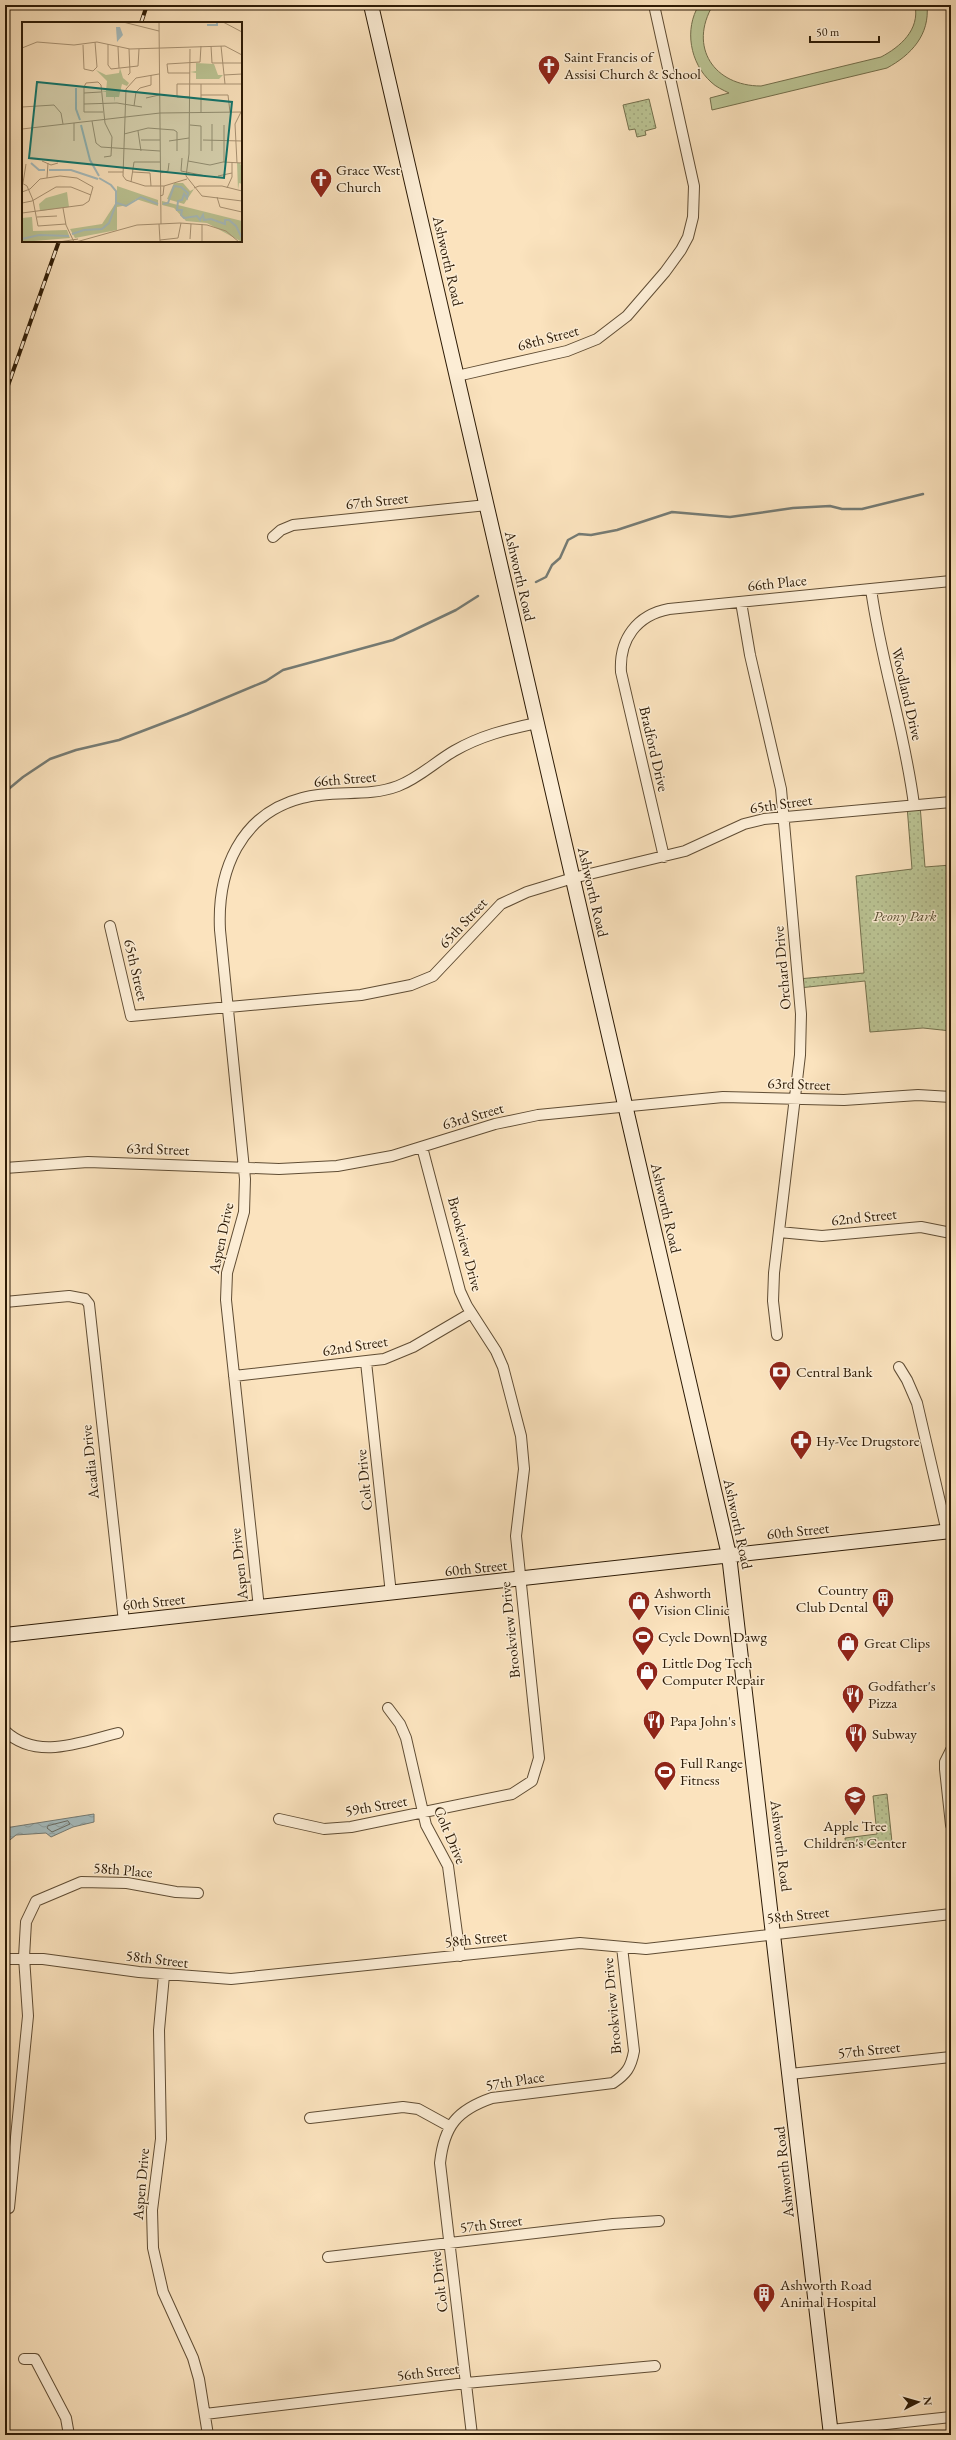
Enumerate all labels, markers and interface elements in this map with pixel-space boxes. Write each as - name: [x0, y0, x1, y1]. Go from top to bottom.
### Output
- scale bar: [810, 18, 879, 44]
- inset map: [22, 22, 242, 242]
- text: 50 m: [816, 24, 840, 40]
- place label: Saint Francis of Assisi Church & School: [563, 47, 701, 83]
- church icon: Saint Francis of Assisi Church & School: [536, 53, 562, 86]
- place label: Grace West Church: [336, 160, 401, 196]
- church icon: Grace West Church: [308, 166, 334, 199]
- street label: Ashworth Road: [429, 213, 468, 308]
- street label: 68th Street: [515, 320, 581, 355]
- street label: 67th Street: [345, 488, 409, 513]
- street label: Ashworth Road: [501, 528, 540, 623]
- street label: 66th Place: [746, 570, 808, 595]
- street label: Woodland Drive: [888, 646, 927, 742]
- street label: Bradford Drive: [635, 704, 674, 793]
- street label: 66th Street: [313, 766, 377, 791]
- street label: 65th Street: [749, 790, 814, 817]
- street label: Ashworth Road: [574, 844, 613, 939]
- street label: 65th Street: [434, 893, 491, 952]
- park label: Peony Park: [873, 906, 937, 925]
- street label: Orchard Drive: [768, 925, 795, 1011]
- street label: 65th Street: [120, 937, 153, 1003]
- street label: 63rd Street: [767, 1073, 831, 1094]
- street label: 63rd Street: [440, 1098, 506, 1133]
- street label: 63rd Street: [126, 1138, 190, 1159]
- street label: Ashworth Road: [647, 1160, 686, 1255]
- street label: Brookview Drive: [444, 1195, 487, 1293]
- street label: Aspen Drive: [204, 1201, 237, 1276]
- street label: 62nd Street: [830, 1204, 898, 1229]
- street label: 62nd Street: [321, 1331, 389, 1360]
- bank icon: Central Bank: [767, 1359, 793, 1392]
- place label: Central Bank: [796, 1362, 873, 1381]
- street label: Acadia Drive: [76, 1424, 103, 1501]
- pharmacy icon: Hy-Vee Drugstore: [788, 1428, 814, 1461]
- place label: Hy-Vee Drugstore: [816, 1431, 920, 1450]
- street label: Colt Drive: [351, 1448, 376, 1511]
- street label: Ashworth Road: [719, 1476, 757, 1571]
- street label: 60th Street: [766, 1518, 830, 1543]
- street label: Aspen Drive: [225, 1527, 252, 1602]
- street label: 60th Street: [444, 1555, 508, 1580]
- place label: Country Club Dental: [796, 1580, 868, 1616]
- street label: Brookview Drive: [495, 1581, 524, 1679]
- place label: Ashworth Vision Clinic: [653, 1583, 730, 1619]
- building icon: Country Club Dental: [870, 1586, 896, 1619]
- street label: 60th Street: [122, 1589, 186, 1614]
- shop icon: Ashworth Vision Clinic: [626, 1589, 652, 1622]
- sports icon: Cycle Down Dawg: [630, 1624, 656, 1657]
- place label: Cycle Down Dawg: [658, 1627, 767, 1646]
- shop icon: Great Clips: [835, 1630, 861, 1663]
- place label: Great Clips: [864, 1633, 930, 1652]
- place label: Little Dog Tech Computer Repair: [662, 1653, 765, 1689]
- shop icon: Little Dog Tech Computer Repair: [634, 1659, 660, 1692]
- place label: Godfather's Pizza: [868, 1676, 936, 1712]
- restaurant icon: Godfather's Pizza: [840, 1682, 866, 1715]
- restaurant icon: Papa John's: [641, 1708, 667, 1741]
- place label: Papa John's: [670, 1711, 736, 1730]
- restaurant icon: Subway: [843, 1721, 869, 1754]
- place label: Subway: [872, 1724, 917, 1743]
- place label: Full Range Fitness: [680, 1753, 743, 1789]
- sports icon: Full Range Fitness: [652, 1759, 678, 1792]
- school or university icon: Apple Tree Children's Center: [842, 1784, 868, 1817]
- street label: 59th Street: [343, 1791, 409, 1820]
- street label: Ashworth Road: [766, 1798, 797, 1893]
- street label: Colt Drive: [430, 1803, 471, 1867]
- place label: Apple Tree Children's Center: [804, 1816, 906, 1852]
- street label: 58th Place: [93, 1857, 154, 1882]
- street label: 58th Street: [766, 1902, 830, 1927]
- street label: 58th Street: [444, 1926, 508, 1951]
- street label: 58th Street: [125, 1945, 190, 1972]
- street label: Brookview Drive: [598, 1957, 625, 2055]
- street label: 57th Street: [837, 2037, 901, 2062]
- street label: 57th Place: [484, 2066, 546, 2095]
- street label: Ashworth Road: [769, 2125, 798, 2220]
- street label: Aspen Drive: [128, 2147, 153, 2222]
- street label: 57th Street: [459, 2210, 524, 2237]
- street label: Colt Drive: [425, 2250, 452, 2314]
- place label: Ashworth Road Animal Hospital: [779, 2275, 877, 2311]
- building icon: Ashworth Road Animal Hospital: [751, 2281, 777, 2314]
- street label: 56th Street: [396, 2358, 461, 2385]
- north arrow: [898, 2382, 938, 2422]
- text: N: [921, 2396, 935, 2406]

